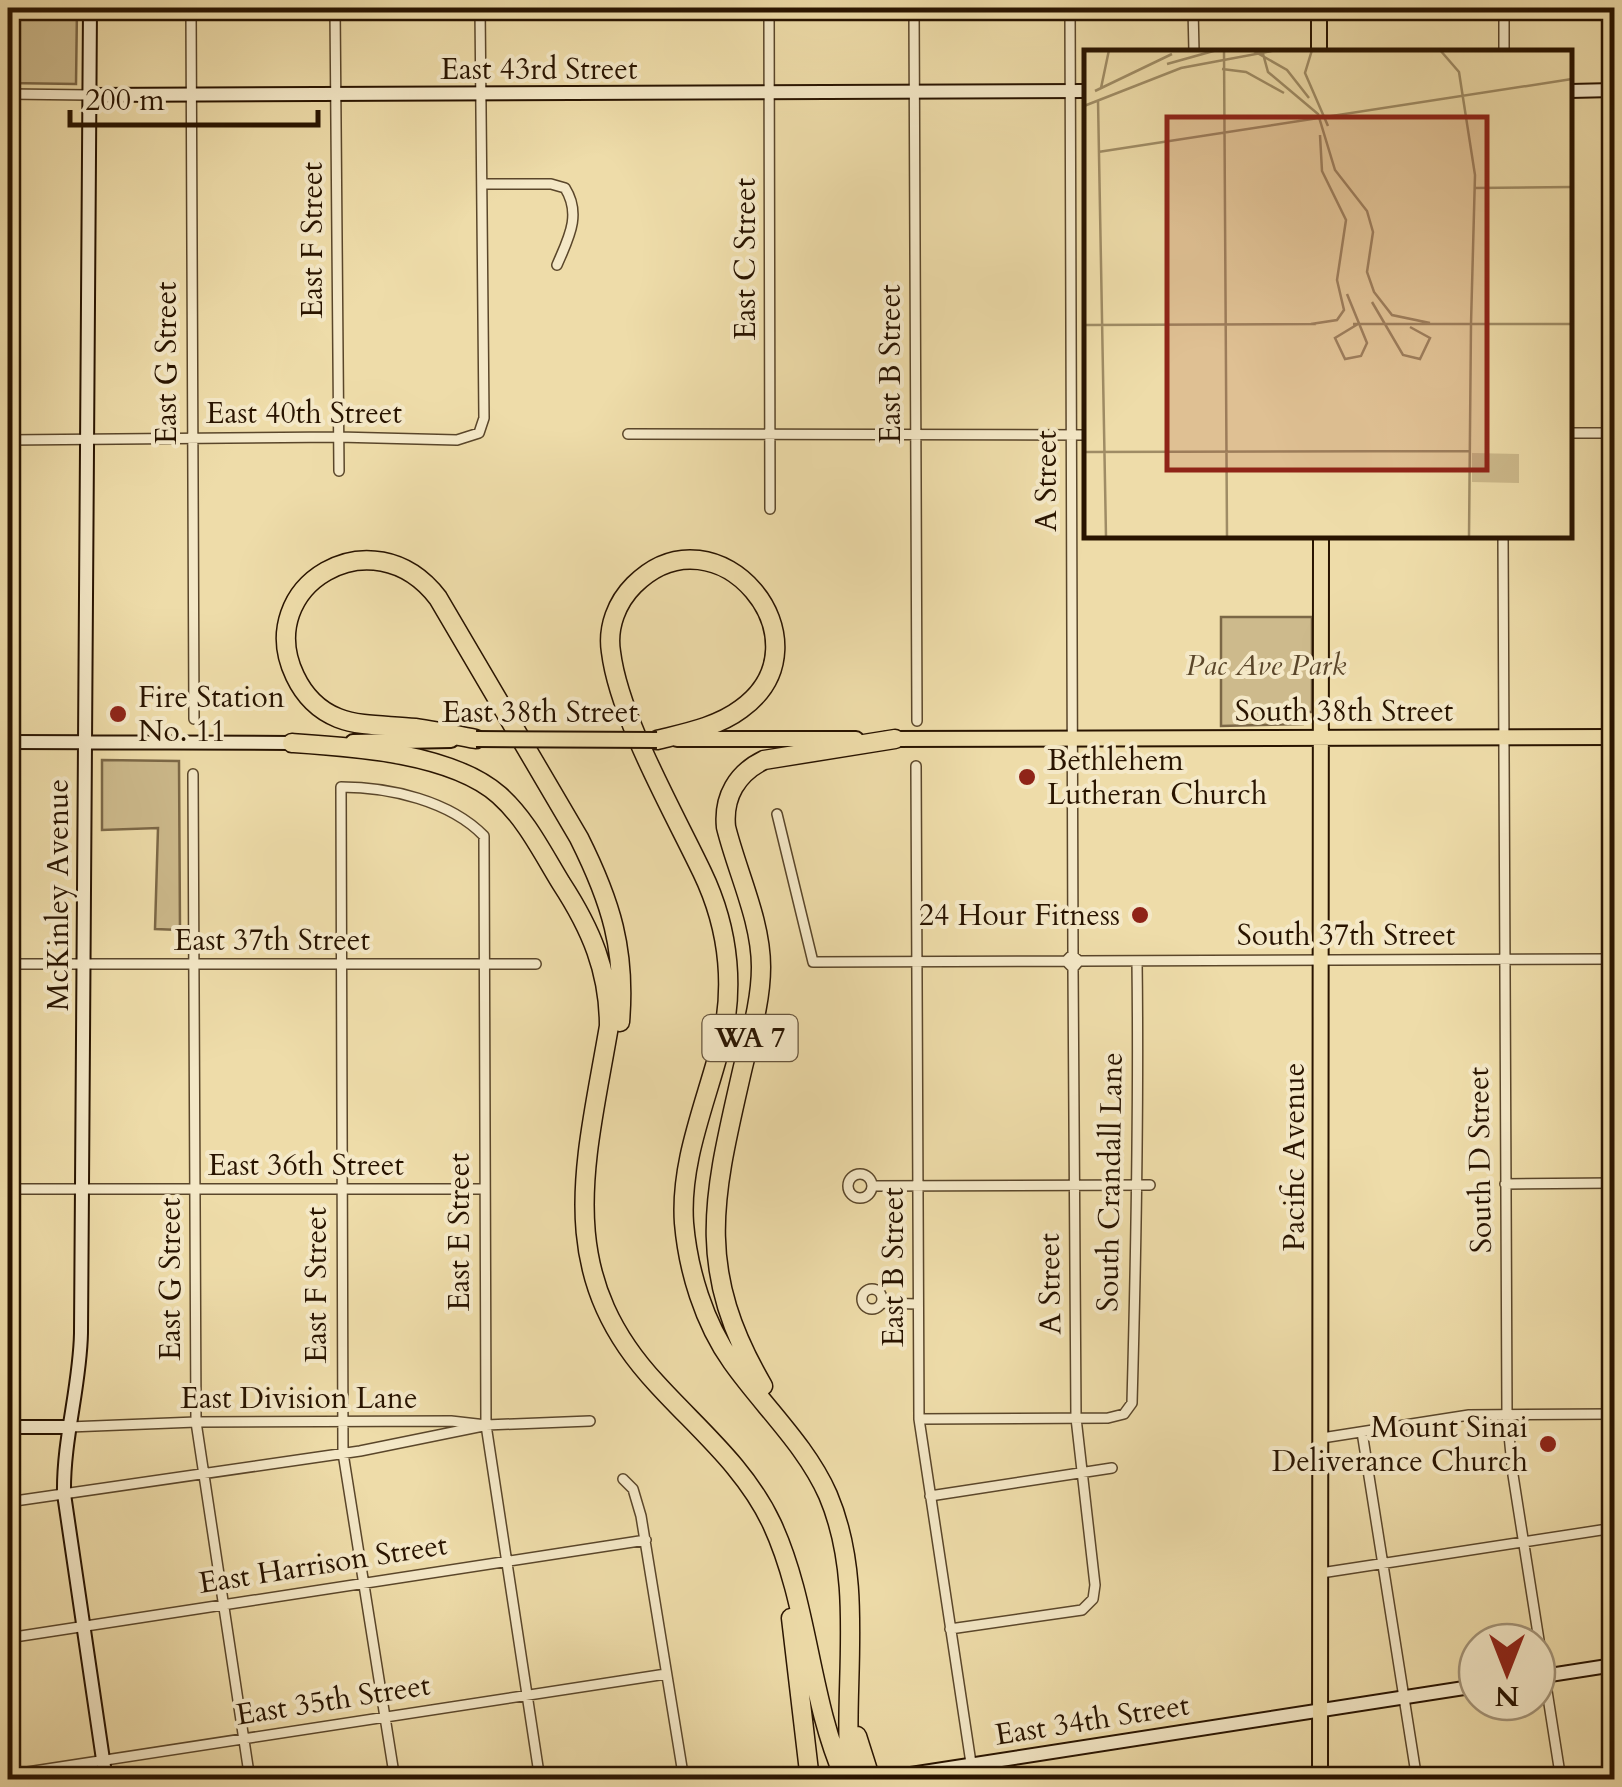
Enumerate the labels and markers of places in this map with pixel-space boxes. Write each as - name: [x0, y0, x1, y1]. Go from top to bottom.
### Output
- place label: Fire Station No. 11: [138, 677, 285, 752]
- marker: Fire Station No. 11: [107, 703, 129, 725]
- place label: Bethlehem Lutheran Church: [1047, 740, 1268, 815]
- marker: Bethlehem Lutheran Church: [1016, 766, 1038, 788]
- place label: 24 Hour Fitness: [919, 895, 1120, 936]
- marker: 24 Hour Fitness: [1129, 904, 1151, 926]
- place label: Mount Sinai Deliverance Church: [1272, 1407, 1529, 1482]
- marker: Mount Sinai Deliverance Church: [1537, 1433, 1559, 1455]

